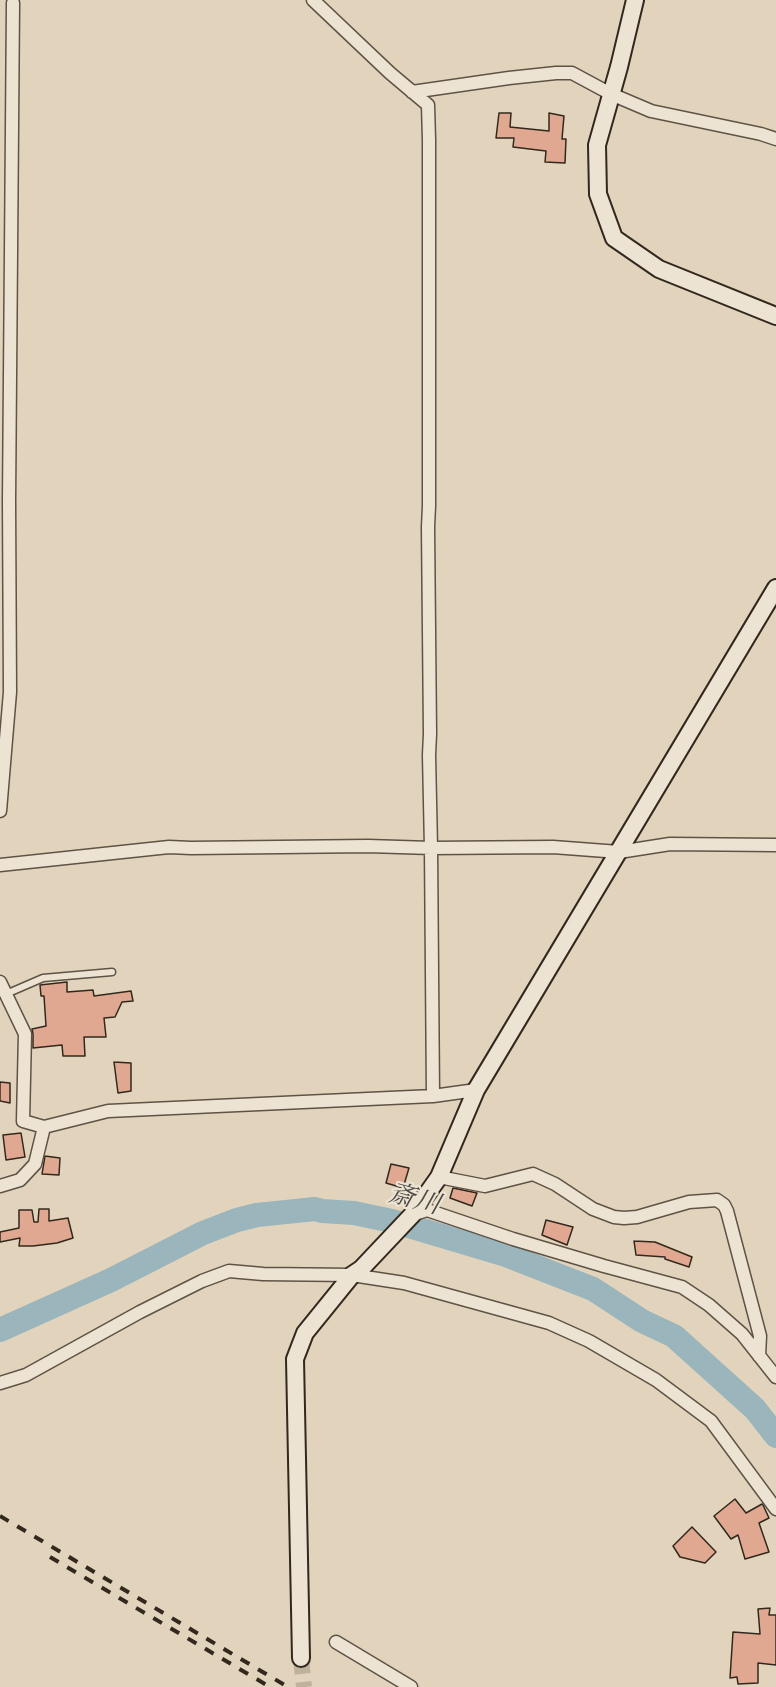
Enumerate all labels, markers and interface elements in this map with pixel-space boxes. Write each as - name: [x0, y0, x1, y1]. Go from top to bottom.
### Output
- water label: 斎川: [385, 1178, 443, 1222]

